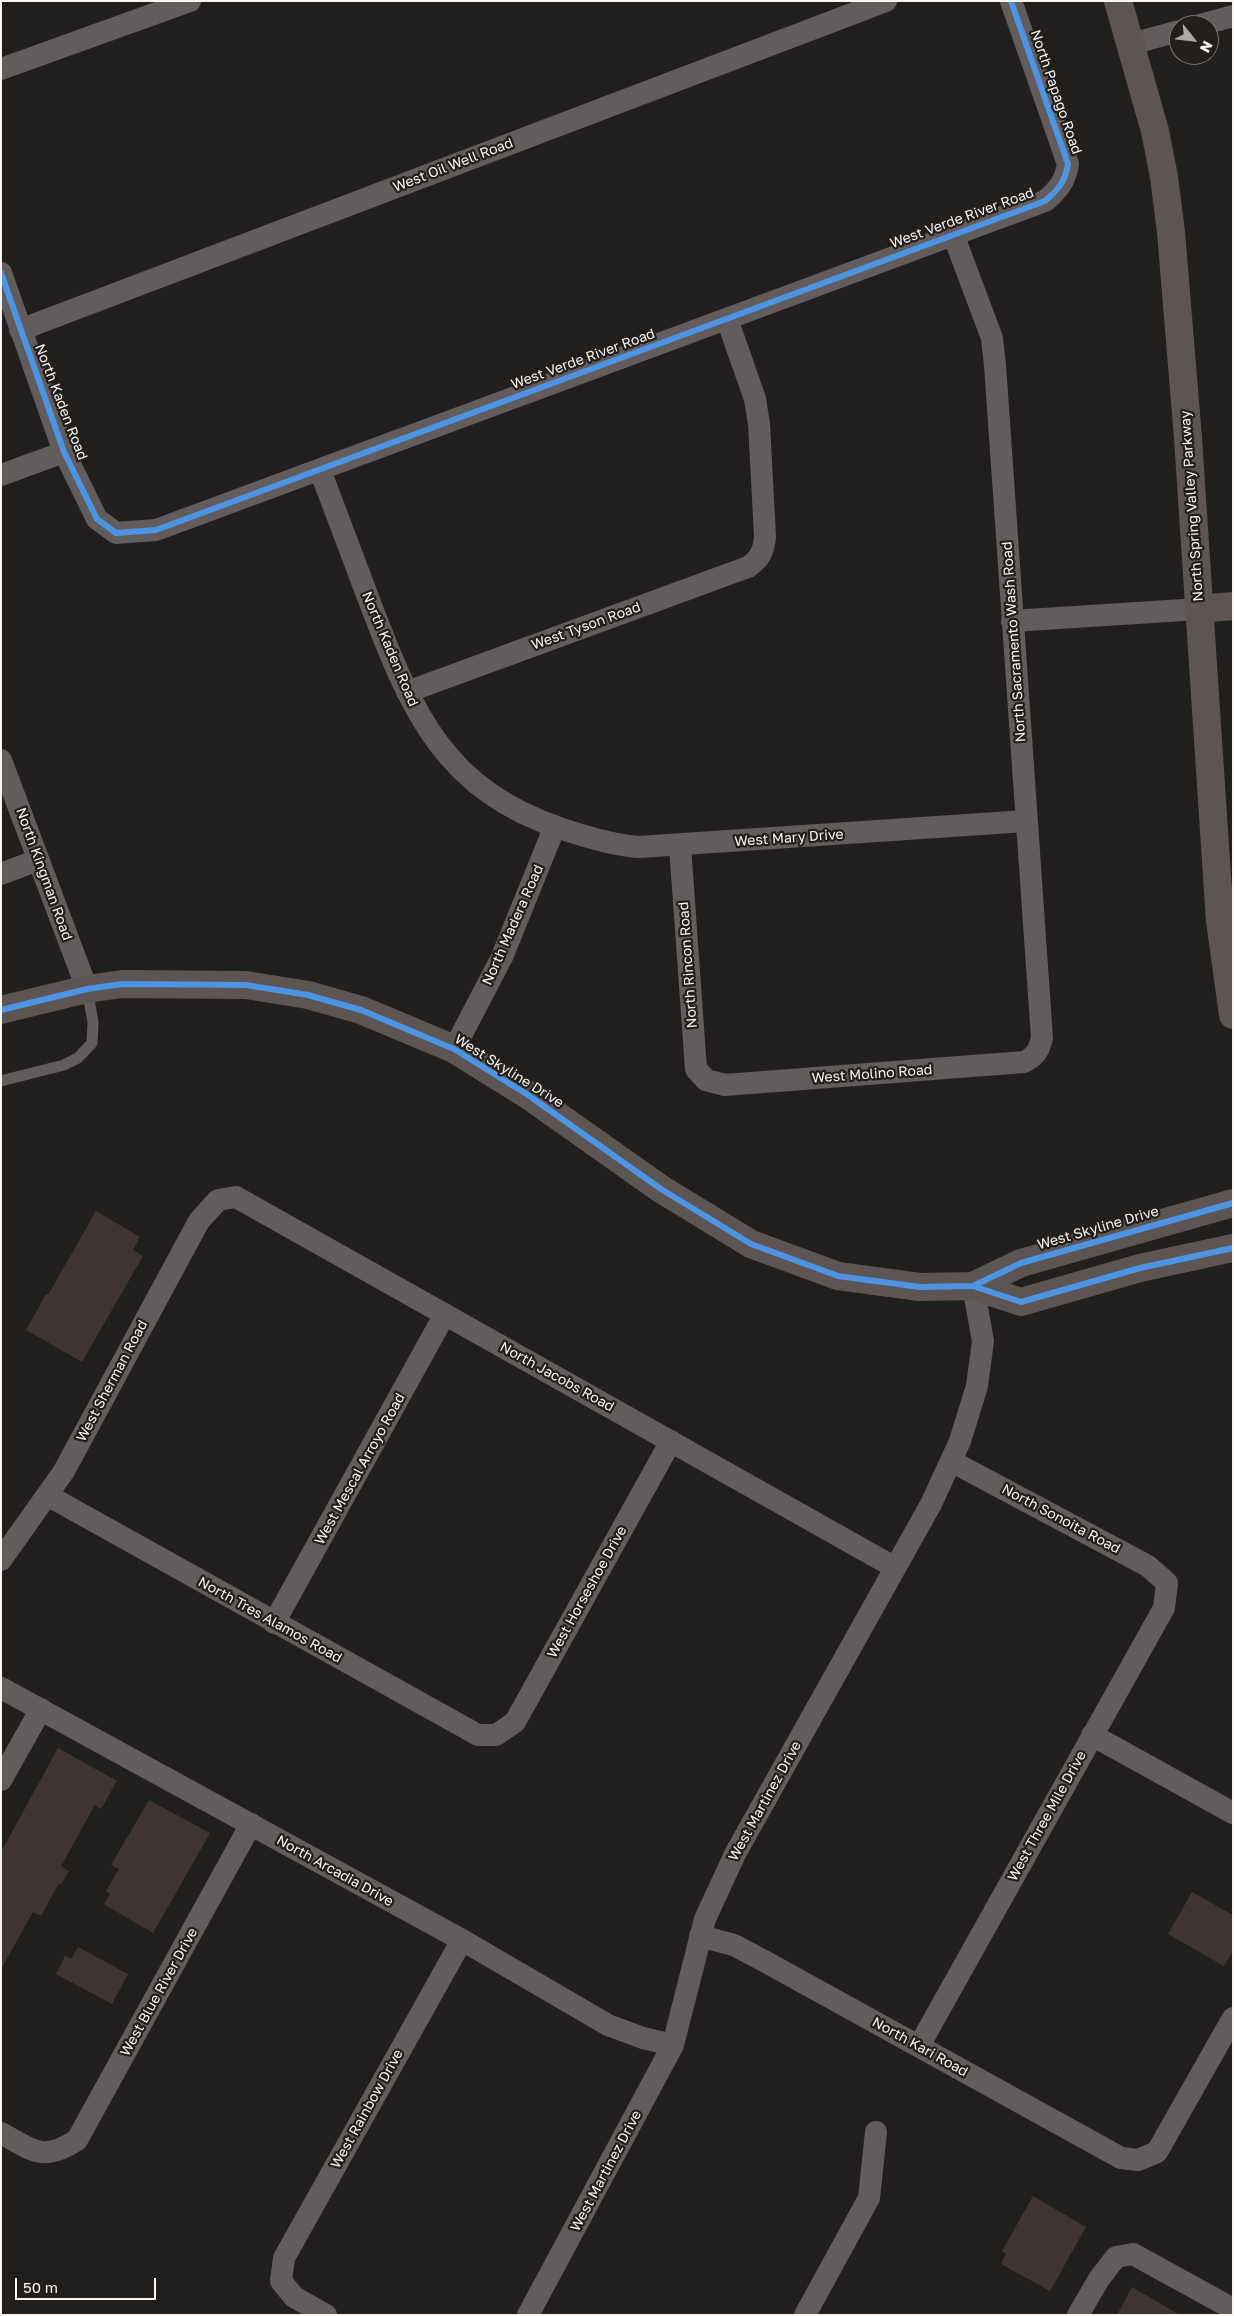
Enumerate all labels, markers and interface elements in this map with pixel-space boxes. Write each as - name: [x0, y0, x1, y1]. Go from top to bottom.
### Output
- north arrow: [1169, 15, 1219, 65]
- street label: North Papago Road: [1027, 27, 1085, 157]
- text: N: [1197, 38, 1217, 56]
- street label: West Oil Well Road: [391, 134, 515, 196]
- street label: West Verde River Road: [888, 184, 1036, 252]
- street label: West Verde River Road: [509, 325, 657, 393]
- street label: North Kaden Road: [31, 342, 91, 462]
- street label: North Spring Valley Parkway: [1177, 410, 1207, 602]
- street label: North Sacramento Wash Road: [999, 541, 1029, 743]
- street label: North Kaden Road: [358, 589, 422, 709]
- street label: West Tyson Road: [529, 598, 643, 654]
- street label: North Kingman Road: [12, 805, 76, 943]
- street label: West Mary Drive: [734, 826, 844, 850]
- street label: North Madera Road: [479, 862, 547, 988]
- street label: North Rincon Road: [675, 901, 701, 1029]
- street label: West Skyline Drive: [451, 1031, 567, 1111]
- street label: West Molino Road: [811, 1061, 933, 1087]
- street label: West Skyline Drive: [1035, 1203, 1161, 1253]
- street label: West Sherman Road: [73, 1317, 151, 1445]
- street label: North Jacobs Road: [497, 1339, 617, 1415]
- street label: West Mescal Arroyo Road: [311, 1390, 409, 1548]
- street label: North Sonoita Road: [999, 1481, 1123, 1557]
- street label: West Horseshoe Drive: [544, 1523, 630, 1661]
- street label: North Tres Alamos Road: [195, 1573, 345, 1667]
- street label: West Martinez Drive: [725, 1738, 805, 1864]
- street label: West Three Mile Drive: [1004, 1748, 1090, 1884]
- street label: North Arcadia Drive: [274, 1832, 396, 1910]
- street label: West Blue River Drive: [117, 1925, 201, 2059]
- street label: North Kari Road: [869, 2014, 971, 2080]
- street label: West Rainbow Drive: [327, 2047, 407, 2171]
- street label: West Martinez Drive: [567, 2108, 645, 2234]
- scale bar: [18, 2268, 159, 2300]
- text: 50 m: [23, 2278, 58, 2296]

